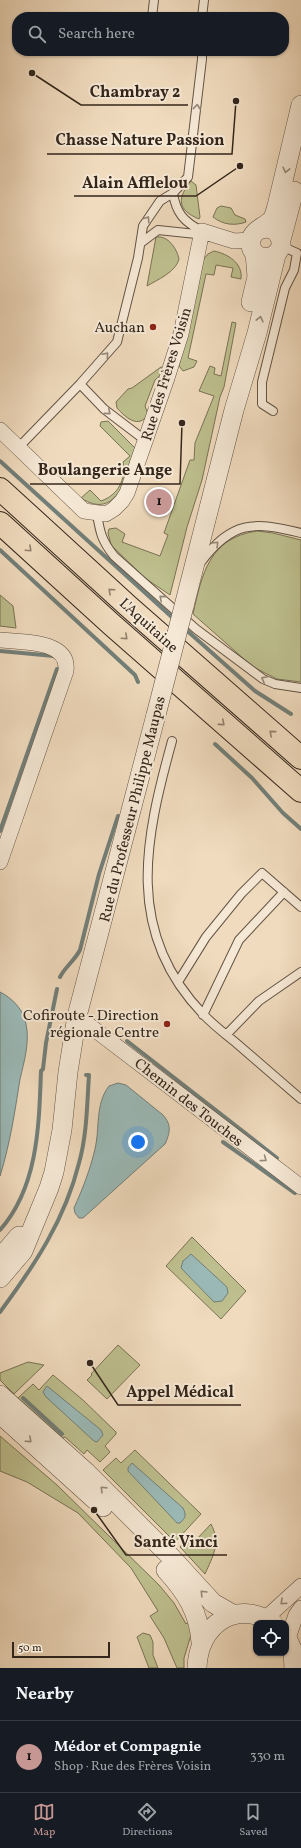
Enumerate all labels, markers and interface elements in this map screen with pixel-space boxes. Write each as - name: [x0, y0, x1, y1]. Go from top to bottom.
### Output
- search box: [12, 12, 289, 56]
- icon: search: [26, 23, 48, 45]
- text: Search here: [58, 24, 135, 45]
- callout: Chambray 2: [81, 77, 188, 105]
- text: Chambray 2: [90, 82, 180, 104]
- one-way arrow: [193, 104, 202, 110]
- callout: Chasse Nature Passion: [47, 126, 232, 154]
- text: Chasse Nature Passion: [55, 130, 225, 152]
- one-way arrow: [282, 167, 290, 173]
- callout: Alain Afflelou: [74, 168, 196, 196]
- text: Alain Afflelou: [82, 173, 188, 195]
- one-way arrow: [142, 217, 149, 224]
- street label: Rue des Frères Voisin: [137, 305, 198, 444]
- one-way arrow: [256, 316, 264, 322]
- place label: Auchan: [95, 318, 145, 339]
- marker: Auchan: [148, 322, 158, 332]
- one-way arrow: [101, 352, 108, 360]
- one-way arrow: [103, 407, 110, 414]
- callout: Boulangerie Ange: [30, 456, 180, 484]
- text: Boulangerie Ange: [38, 460, 172, 482]
- pin: 1: [146, 487, 172, 517]
- one-way arrow: [211, 541, 219, 549]
- one-way arrow: [24, 545, 32, 552]
- one-way arrow: [108, 588, 116, 596]
- street label: L'Aquitaine: [114, 594, 182, 658]
- one-way arrow: [159, 596, 167, 603]
- one-way arrow: [120, 632, 128, 639]
- one-way arrow: [260, 676, 268, 684]
- street label: Rue du Professeur Philippe Maupas: [95, 694, 172, 925]
- one-way arrow: [218, 718, 225, 725]
- one-way arrow: [269, 730, 276, 737]
- place label: Cofiroute - Direction régionale Centre: [23, 1006, 159, 1044]
- marker: Cofiroute - Direction régionale Centre: [162, 1019, 172, 1029]
- street label: Chemin des Touches: [129, 1054, 247, 1152]
- your location: [128, 1132, 148, 1152]
- one-way arrow: [259, 1154, 266, 1161]
- callout: Appel Médical: [118, 1377, 241, 1405]
- text: Appel Médical: [126, 1382, 234, 1404]
- one-way arrow: [24, 1436, 32, 1443]
- one-way arrow: [100, 1486, 108, 1494]
- callout: Santé Vinci: [126, 1527, 227, 1555]
- text: Santé Vinci: [134, 1532, 219, 1554]
- one-way arrow: [200, 1590, 207, 1598]
- one-way arrow: [280, 1597, 288, 1605]
- map controls: [253, 1620, 289, 1656]
- button: locate: [253, 1620, 289, 1656]
- scale bar: [12, 1640, 110, 1659]
- text: 50 m: [18, 1641, 42, 1656]
- text: Nearby: [16, 1683, 74, 1706]
- text: Médor et Compagnie: [54, 1737, 201, 1758]
- text: 1: [26, 1748, 32, 1766]
- text: 330 m: [250, 1748, 285, 1766]
- text: Shop · Rue des Frères Voisin: [54, 1758, 211, 1776]
- tab: Map: [33, 1801, 55, 1840]
- tab: Directions: [122, 1801, 173, 1840]
- tab: Saved: [239, 1801, 268, 1840]

